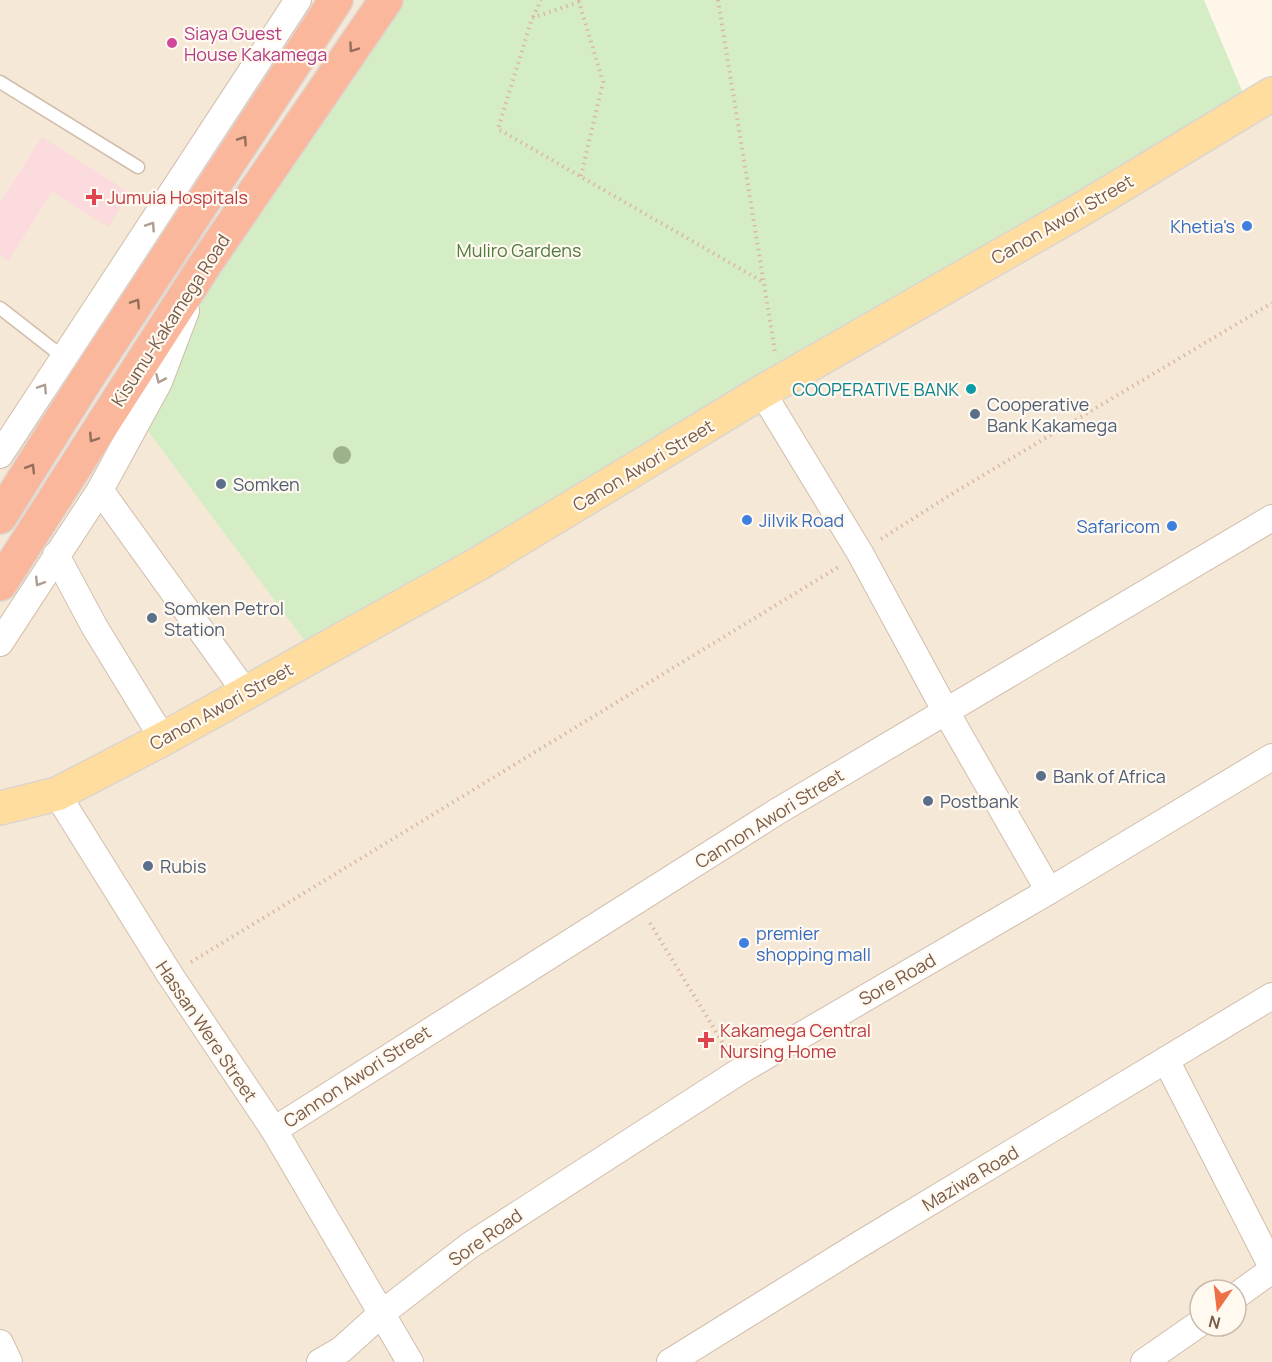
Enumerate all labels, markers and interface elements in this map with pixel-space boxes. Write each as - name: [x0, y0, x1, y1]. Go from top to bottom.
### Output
- place label: Siaya Guest House Kakamega: [184, 21, 327, 66]
- marker: Siaya Guest House Kakamega: [165, 36, 179, 50]
- one-way arrow: [349, 42, 360, 53]
- one-way arrow: [236, 136, 247, 147]
- street label: Canon Awori Street: [987, 169, 1137, 269]
- place label: Jumuia Hospitals: [107, 185, 248, 209]
- marker: Jumuia Hospitals: [85, 188, 103, 206]
- place label: Khetia's: [1170, 214, 1235, 238]
- marker: Khetia's: [1240, 219, 1254, 233]
- one-way arrow: [144, 222, 155, 233]
- street label: Kisumu-Kakamega Road: [105, 229, 235, 411]
- park label: Muliro Gardens: [457, 238, 581, 262]
- one-way arrow: [129, 299, 140, 310]
- one-way arrow: [155, 372, 167, 383]
- place label: COOPERATIVE BANK: [792, 377, 959, 401]
- marker: COOPERATIVE BANK: [964, 382, 978, 396]
- one-way arrow: [36, 384, 47, 395]
- place label: Cooperative Bank Kakamega: [987, 392, 1117, 437]
- marker: Cooperative Bank Kakamega: [968, 407, 982, 421]
- street label: Canon Awori Street: [568, 413, 718, 517]
- one-way arrow: [89, 432, 101, 442]
- one-way arrow: [24, 464, 35, 475]
- place label: Somken: [233, 472, 300, 496]
- marker: Somken: [214, 477, 228, 491]
- place label: Jilvik Road: [759, 508, 844, 532]
- marker: Jilvik Road: [740, 513, 754, 527]
- place label: Safaricom: [1076, 514, 1160, 538]
- marker: Safaricom: [1165, 519, 1179, 533]
- one-way arrow: [35, 575, 46, 586]
- place label: Somken Petrol Station: [164, 596, 284, 641]
- marker: Somken Petrol Station: [145, 611, 159, 625]
- street label: Canon Awori Street: [145, 657, 297, 755]
- street label: Cannon Awori Street: [690, 762, 848, 874]
- place label: Bank of Africa: [1053, 764, 1166, 788]
- marker: Bank of Africa: [1034, 769, 1048, 783]
- place label: Postbank: [940, 789, 1019, 813]
- marker: Postbank: [921, 794, 935, 808]
- place label: Rubis: [160, 854, 206, 878]
- marker: Rubis: [141, 859, 155, 873]
- place label: premier shopping mall: [756, 921, 871, 966]
- marker: premier shopping mall: [737, 936, 751, 950]
- street label: Sore Road: [854, 947, 940, 1011]
- street label: Hassan Were Street: [151, 956, 263, 1106]
- place label: Kakamega Central Nursing Home: [720, 1018, 871, 1063]
- street label: Cannon Awori Street: [279, 1019, 435, 1133]
- marker: Kakamega Central Nursing Home: [697, 1031, 715, 1049]
- street label: Maziwa Road: [917, 1140, 1023, 1216]
- street label: Sore Road: [443, 1203, 527, 1271]
- north arrow: [1188, 1278, 1248, 1338]
- text: N: [1206, 1310, 1223, 1335]

